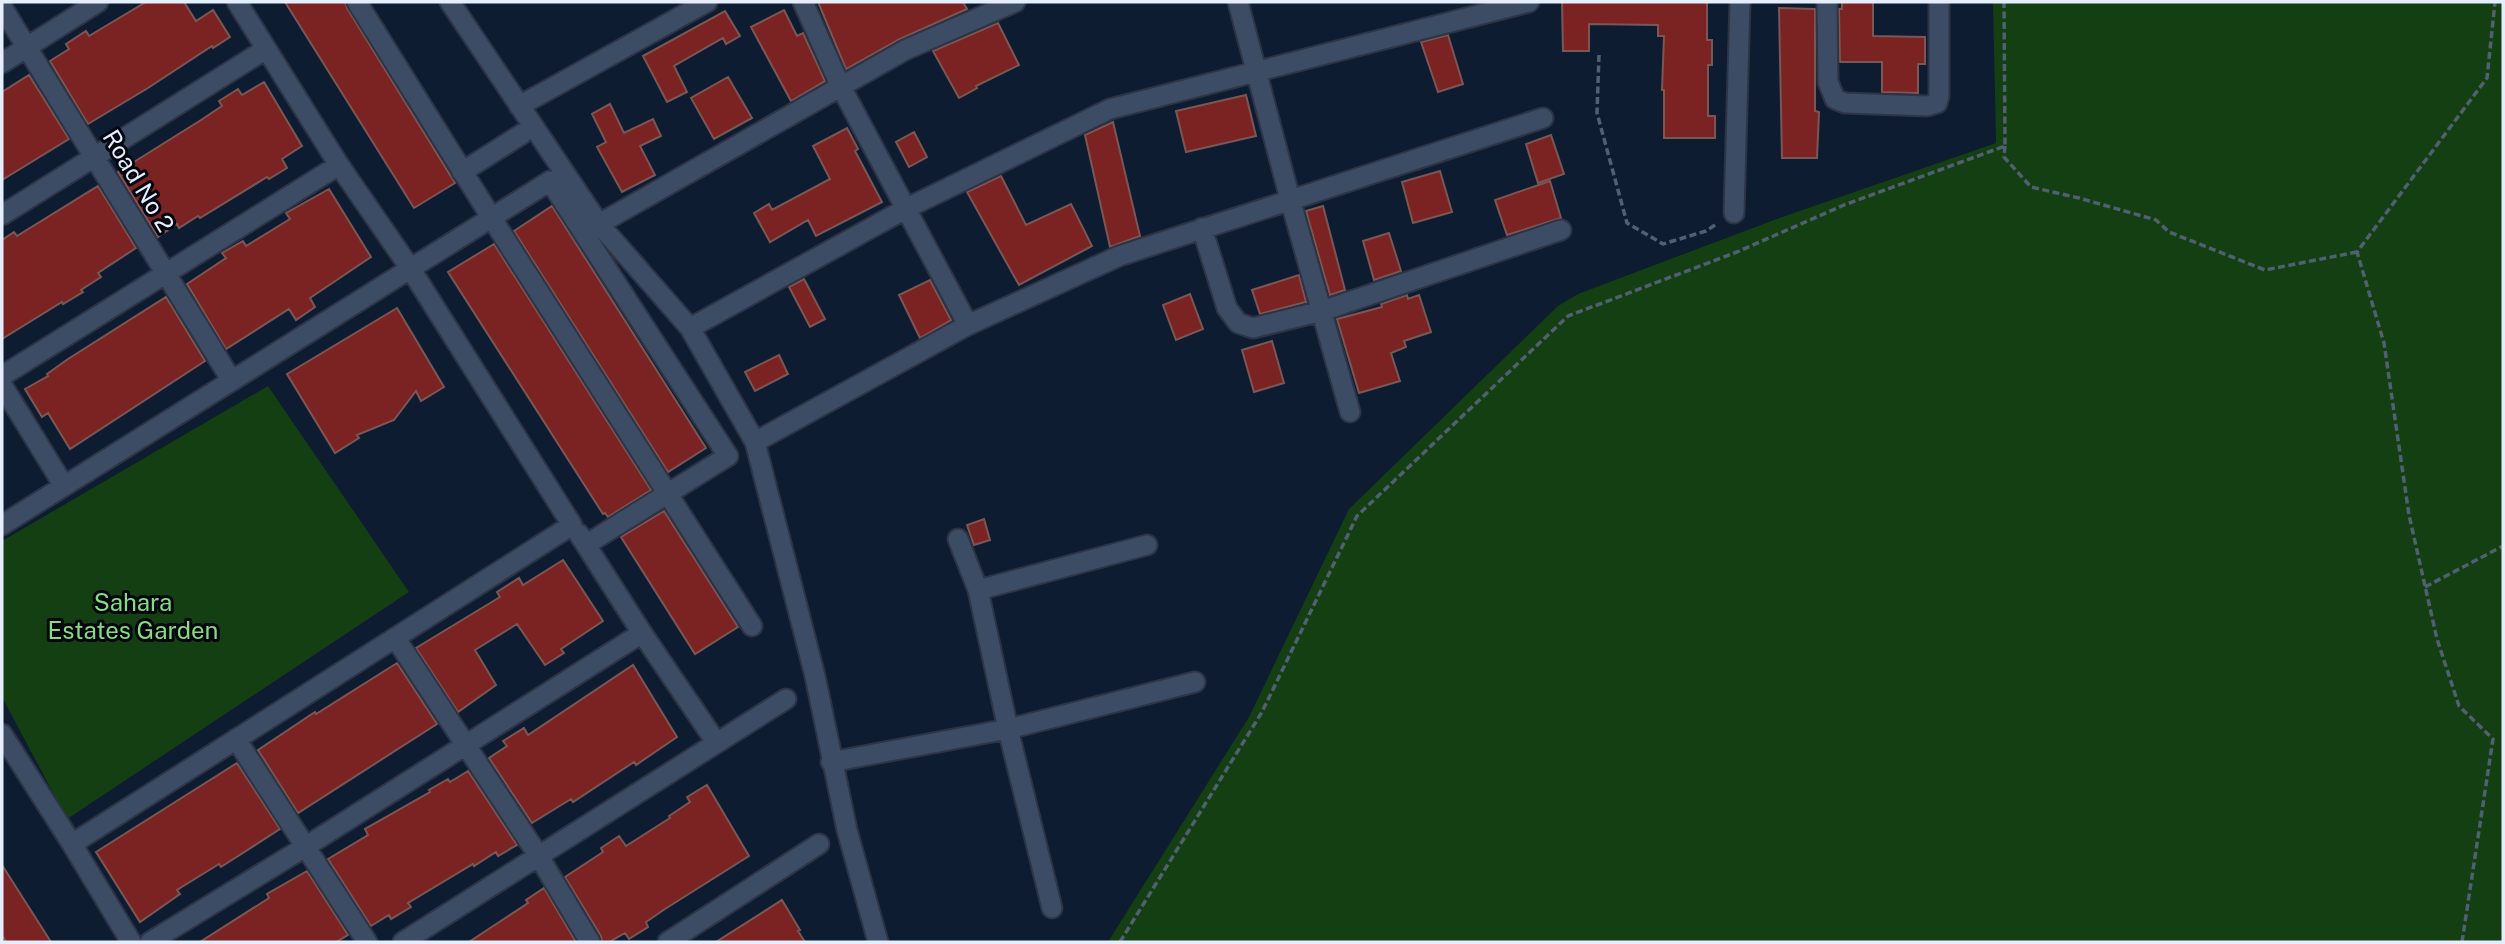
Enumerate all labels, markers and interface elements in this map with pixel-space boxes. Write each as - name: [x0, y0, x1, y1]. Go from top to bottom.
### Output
- street label: Road No 2: [97, 124, 180, 237]
- park label: Sahara Estates Garden: [48, 588, 218, 644]

